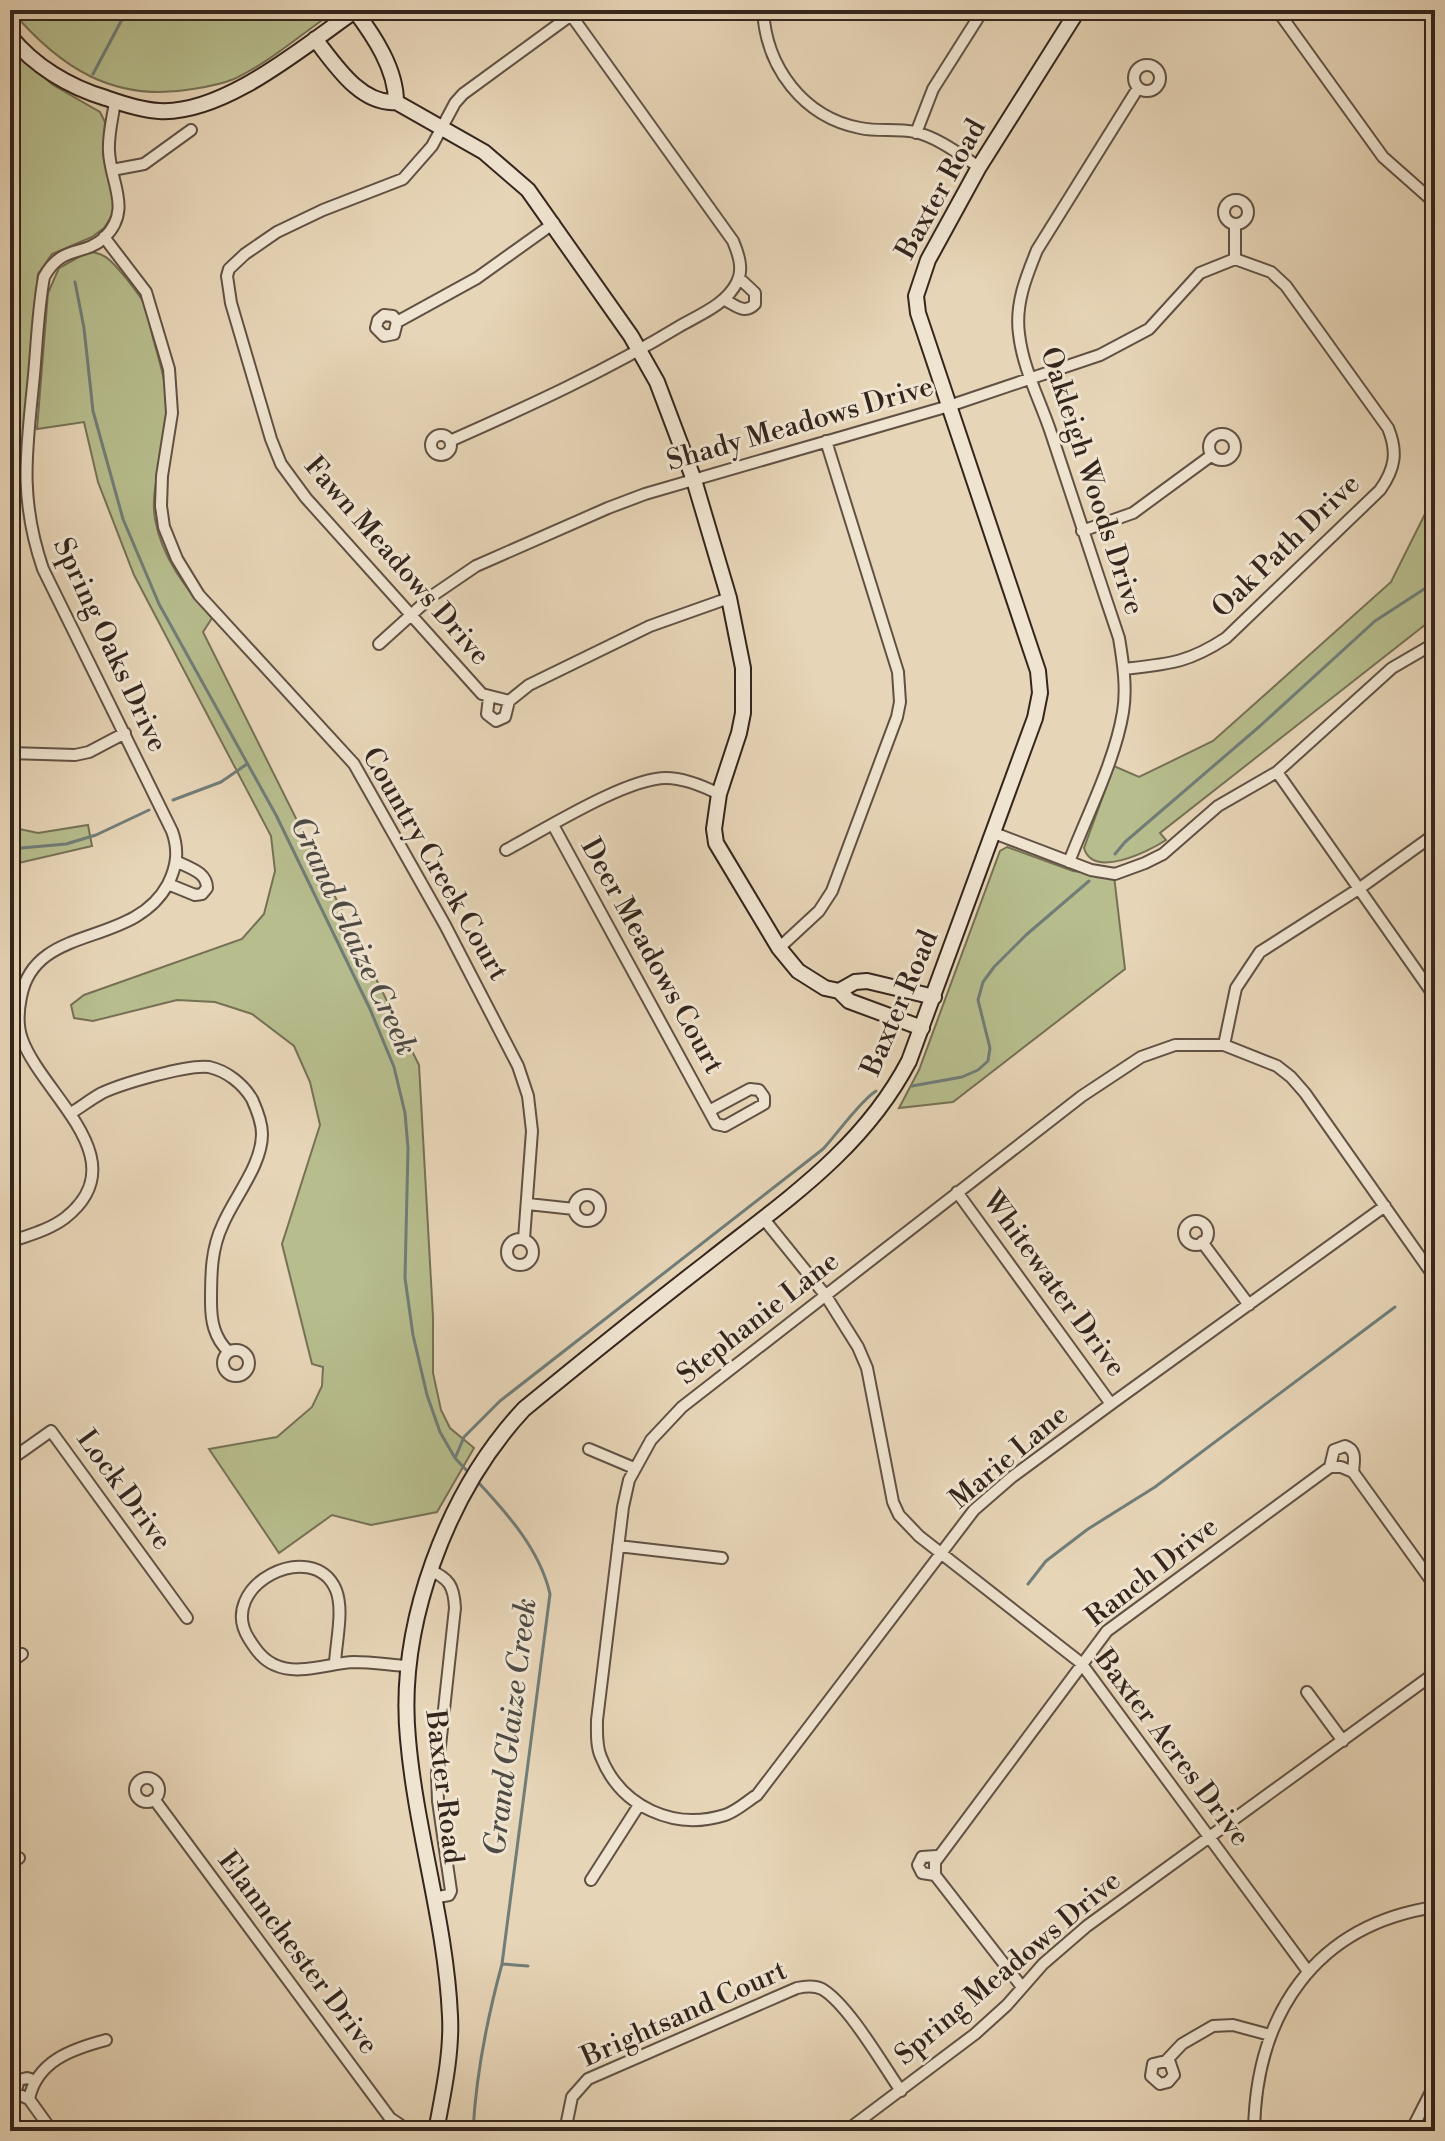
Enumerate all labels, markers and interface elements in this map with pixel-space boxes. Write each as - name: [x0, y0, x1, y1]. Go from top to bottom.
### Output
- street label: Baxter Road: [888, 113, 994, 266]
- street label: Oakleigh Woods Drive: [1032, 343, 1152, 619]
- street label: Shady Meadows Drive: [663, 369, 937, 479]
- street label: Fawn Meadows Drive: [297, 449, 497, 673]
- street label: Oak Path Drive: [1205, 467, 1367, 625]
- street label: Spring Oaks Drive: [45, 532, 175, 758]
- street label: Country Creek Court: [354, 741, 516, 987]
- water label: Grand Glaize Creek: [281, 810, 425, 1062]
- street label: Deer Meadows Court: [573, 832, 731, 1080]
- street label: Baxter Road: [853, 925, 946, 1082]
- street label: Whitewater Drive: [974, 1183, 1133, 1384]
- street label: Stephanie Lane: [670, 1244, 846, 1392]
- street label: Marie Lane: [942, 1397, 1076, 1517]
- street label: Lock Drive: [69, 1423, 179, 1557]
- street label: Ranch Drive: [1079, 1509, 1225, 1635]
- water label: Grand Glaize Creek: [476, 1596, 546, 1858]
- street label: Baxter Acres Drive: [1086, 1642, 1257, 1853]
- street label: Baxter Road: [417, 1707, 471, 1866]
- street label: Elannchester Drive: [210, 1844, 386, 2062]
- street label: Spring Meadows Drive: [888, 1863, 1128, 2073]
- street label: Brightsand Court: [575, 1953, 792, 2075]

